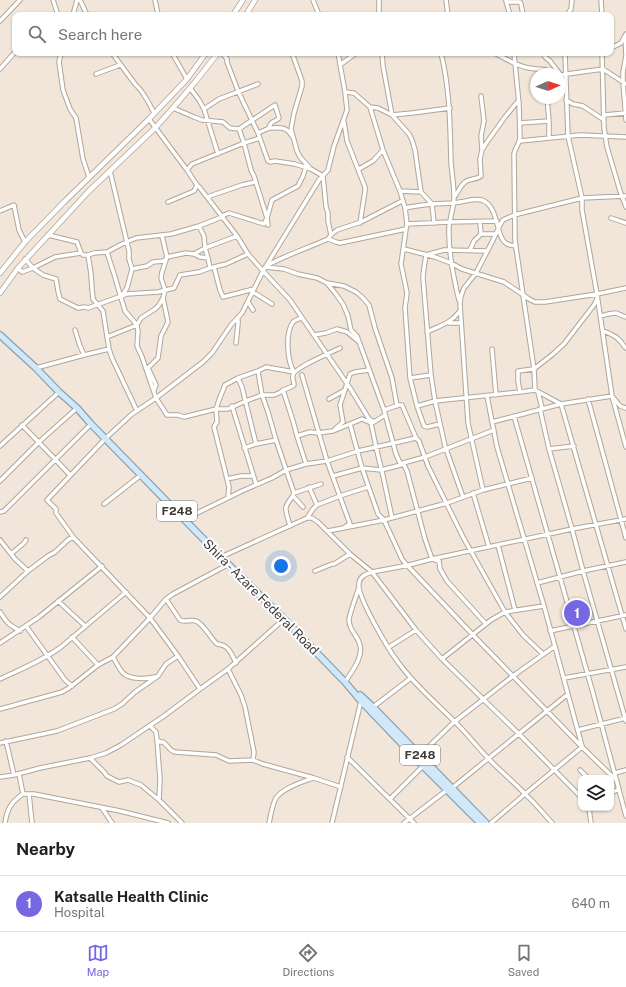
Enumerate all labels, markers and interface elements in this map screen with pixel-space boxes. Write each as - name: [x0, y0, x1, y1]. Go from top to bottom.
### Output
- search box: [12, 12, 614, 56]
- icon: search: [26, 23, 48, 45]
- text: Search here: [58, 26, 142, 43]
- north arrow: [530, 68, 566, 104]
- road number: F248: [157, 501, 197, 521]
- street label: Shira - Azare Federal Road: [200, 536, 322, 658]
- your location: [271, 556, 291, 576]
- pin: 1: [564, 598, 590, 628]
- road number: F248: [400, 745, 440, 765]
- map controls: [578, 775, 614, 811]
- button: layers: [578, 775, 614, 811]
- text: Nearby: [16, 839, 75, 859]
- text: Katsalle Health Clinic: [54, 888, 209, 905]
- text: 1: [26, 896, 32, 911]
- text: 640 m: [571, 896, 610, 911]
- text: Hospital: [54, 905, 105, 920]
- tab: Map: [87, 942, 109, 978]
- tab: Directions: [283, 942, 334, 978]
- tab: Saved: [508, 942, 539, 978]

